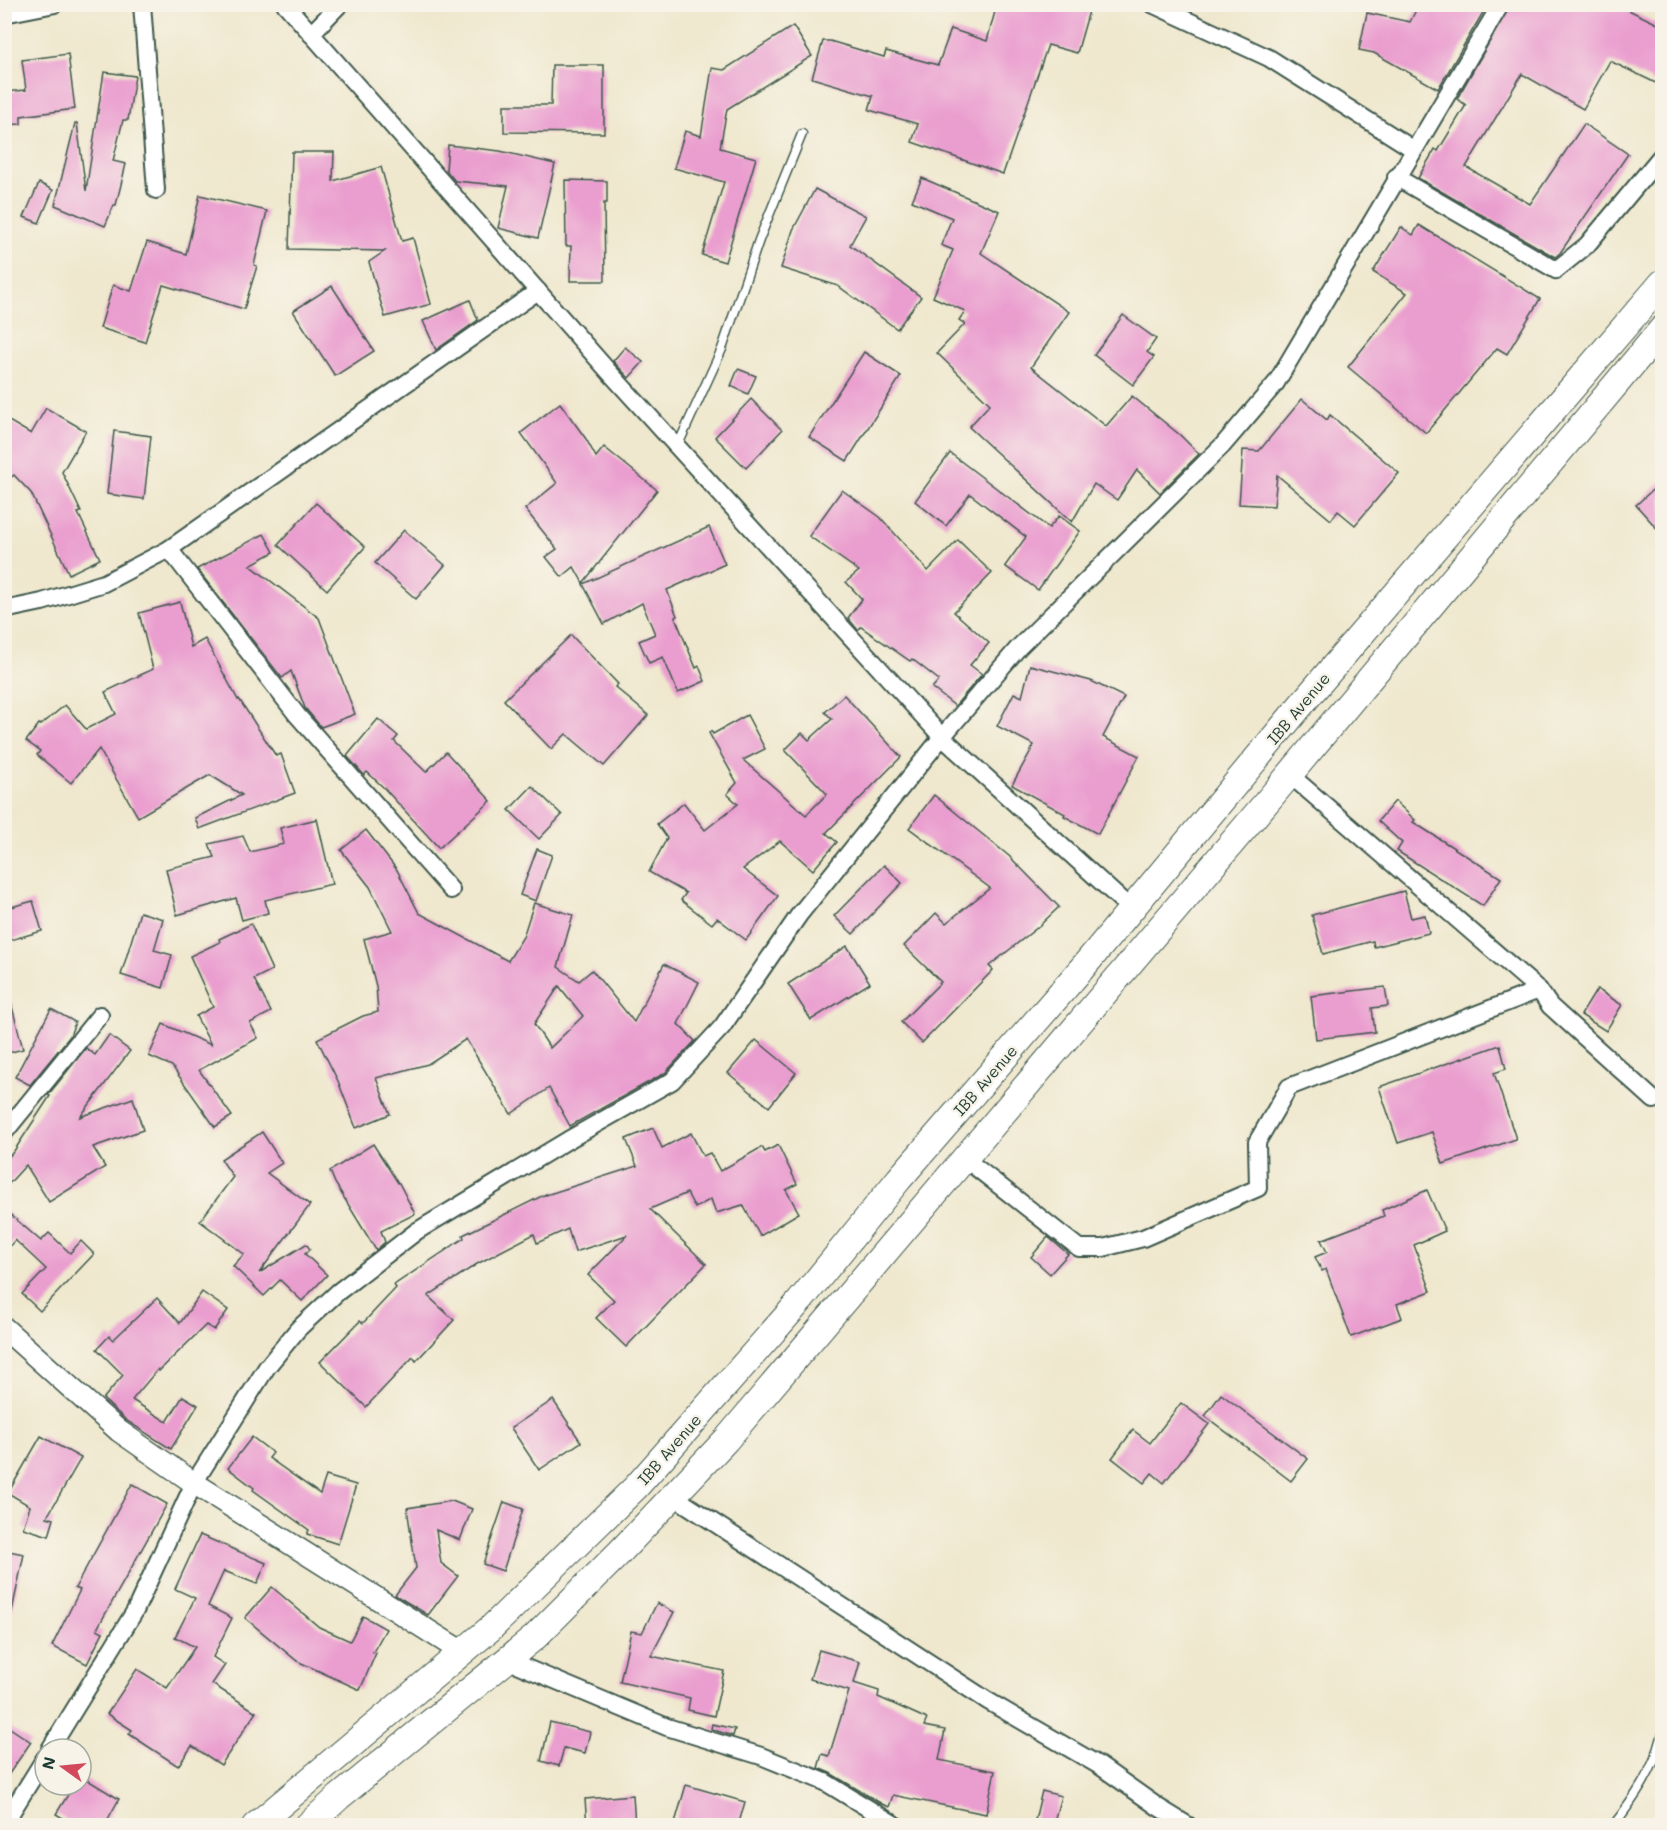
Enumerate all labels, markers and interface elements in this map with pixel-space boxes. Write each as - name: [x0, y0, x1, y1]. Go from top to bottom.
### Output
- street label: IBB Avenue: [1262, 668, 1334, 748]
- street label: IBB Avenue: [948, 1040, 1022, 1120]
- street label: IBB Avenue: [632, 1409, 706, 1489]
- north arrow: [33, 1737, 93, 1797]
- text: N: [36, 1754, 60, 1772]

